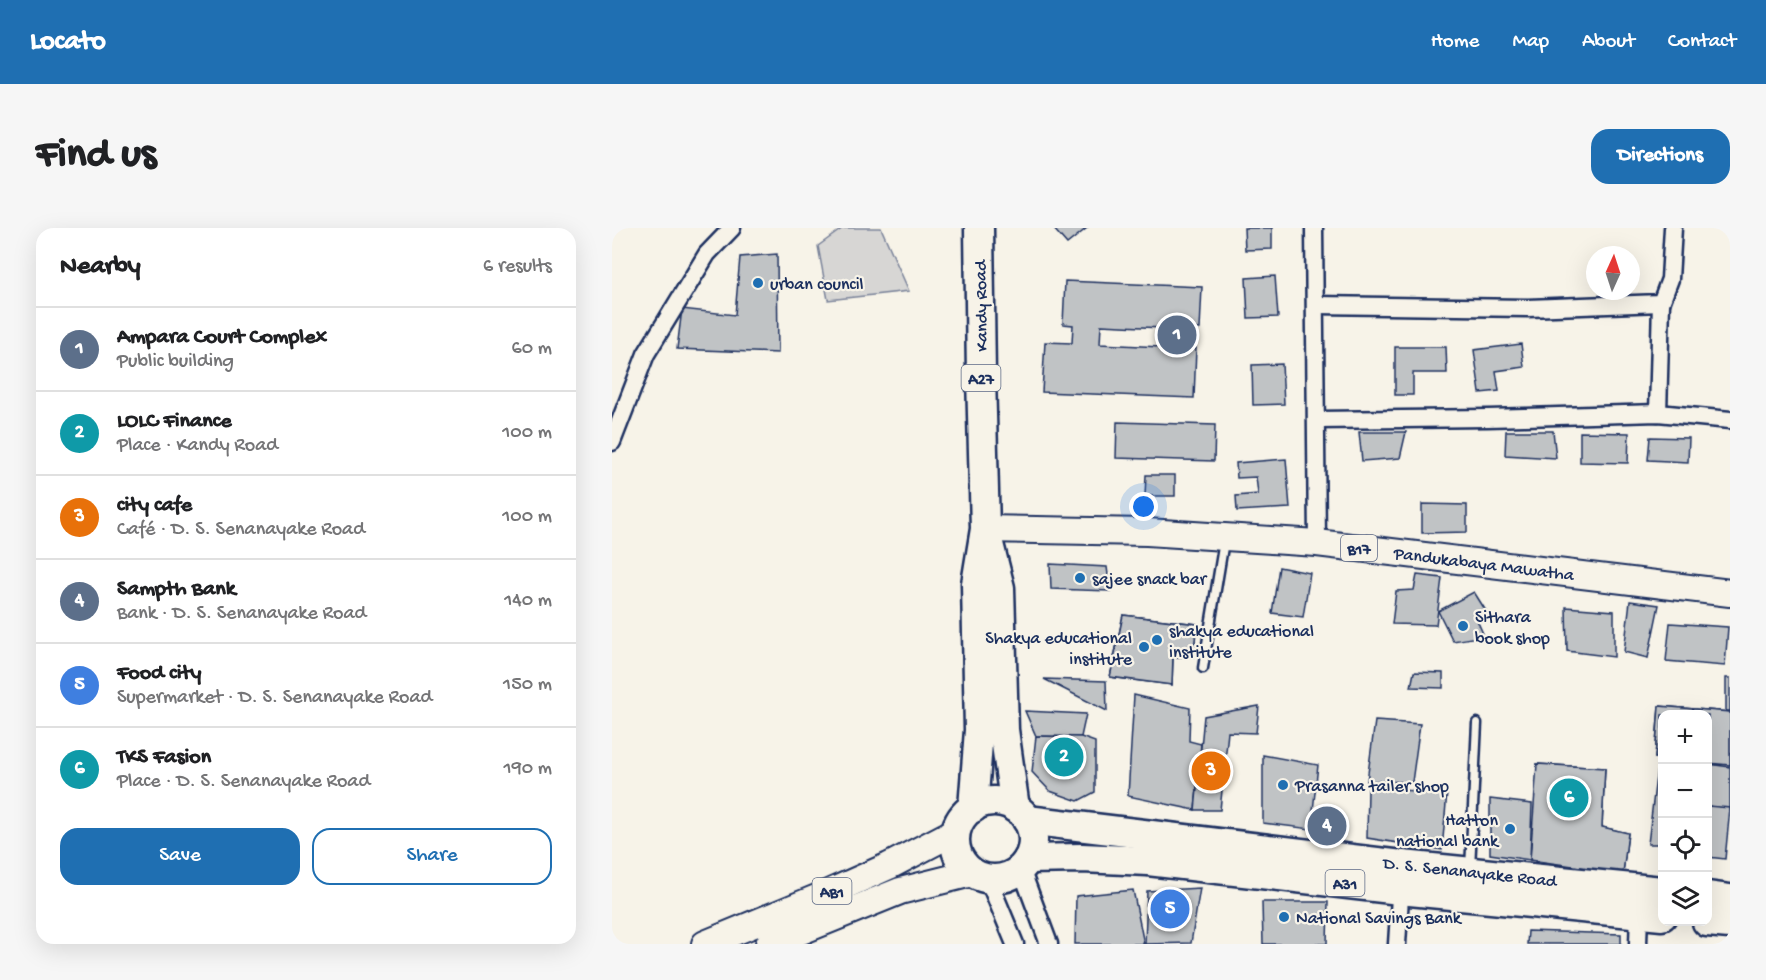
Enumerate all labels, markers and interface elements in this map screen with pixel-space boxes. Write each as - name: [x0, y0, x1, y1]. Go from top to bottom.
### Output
- text: Locato: [30, 26, 106, 59]
- text: Home: [1431, 30, 1479, 55]
- text: Map: [1512, 30, 1549, 55]
- text: About: [1582, 30, 1635, 55]
- text: Contact: [1668, 30, 1736, 55]
- button: Directions: [1591, 129, 1730, 184]
- text: Find us: [36, 132, 156, 181]
- north arrow: [1586, 246, 1640, 300]
- text: Nearby: [60, 252, 141, 283]
- text: 6 results: [483, 256, 552, 279]
- street label: Kandy Road: [971, 259, 994, 352]
- place label: urban council: [770, 275, 864, 296]
- marker: urban council: [751, 276, 765, 290]
- pin: 1: [1158, 312, 1196, 358]
- text: Ampara Court Complex: [117, 325, 327, 351]
- text: 1: [75, 338, 84, 361]
- text: 60 m: [512, 338, 552, 361]
- text: Public building: [117, 351, 234, 374]
- road number: A27: [962, 365, 1000, 391]
- text: LOLC Finance: [117, 409, 231, 435]
- text: 2: [75, 422, 84, 445]
- text: 100 m: [502, 422, 552, 445]
- text: Place · Kandy Road: [117, 435, 278, 458]
- your location: [1129, 492, 1158, 521]
- text: city cafe: [117, 493, 192, 519]
- text: 3: [74, 506, 85, 529]
- text: 100 m: [502, 506, 552, 529]
- text: Café · D. S. Senanayake Road: [117, 519, 365, 542]
- road number: B17: [1341, 535, 1377, 561]
- street label: Pandukabaya Mawatha: [1391, 544, 1576, 587]
- place label: sajee snack bar: [1092, 570, 1208, 591]
- marker: sajee snack bar: [1073, 571, 1087, 585]
- text: Sampth Bank: [117, 577, 236, 603]
- text: 4: [75, 590, 84, 613]
- text: 140 m: [504, 590, 552, 613]
- text: Bank · D. S. Senanayake Road: [117, 603, 366, 626]
- place label: Sithara book shop: [1475, 608, 1550, 650]
- marker: Sithara book shop: [1456, 619, 1470, 633]
- place label: shakya educational institute: [1169, 622, 1314, 664]
- place label: Shakya educational institute: [985, 629, 1133, 671]
- marker: shakya educational institute: [1150, 633, 1164, 647]
- marker: Shakya educational institute: [1137, 640, 1151, 654]
- text: Food city: [117, 661, 201, 687]
- text: 5: [74, 674, 85, 697]
- text: 150 m: [503, 674, 552, 697]
- text: Supermarket · D. S. Senanayake Road: [117, 687, 432, 710]
- map controls: [1658, 710, 1712, 926]
- button: +: [1658, 710, 1712, 764]
- pin: 2: [1044, 734, 1084, 780]
- text: TKS Fasion: [117, 745, 211, 771]
- pin: 3: [1192, 748, 1230, 794]
- text: 6: [74, 758, 85, 781]
- text: 190 m: [504, 758, 552, 781]
- button: −: [1658, 764, 1712, 818]
- text: Place · D. S. Senanayake Road: [117, 771, 370, 794]
- pin: 6: [1550, 776, 1588, 820]
- place label: Prasanna tailer shop: [1294, 777, 1449, 798]
- marker: Prasanna tailer shop: [1276, 778, 1290, 792]
- pin: 4: [1308, 804, 1346, 848]
- place label: Hatton national bank: [1396, 811, 1500, 853]
- button: locate: [1658, 818, 1712, 872]
- marker: Hatton national bank: [1503, 822, 1517, 836]
- button: Save: [60, 828, 300, 885]
- button: Share: [312, 828, 552, 885]
- street label: D. S. Senanayake Road: [1381, 854, 1559, 893]
- road number: A31: [1326, 870, 1364, 896]
- button: layers: [1658, 872, 1712, 926]
- road number: AB1: [812, 878, 852, 904]
- pin: 5: [1150, 886, 1190, 932]
- place label: National Savings Bank: [1296, 909, 1463, 930]
- marker: National Savings Bank: [1277, 910, 1291, 924]

